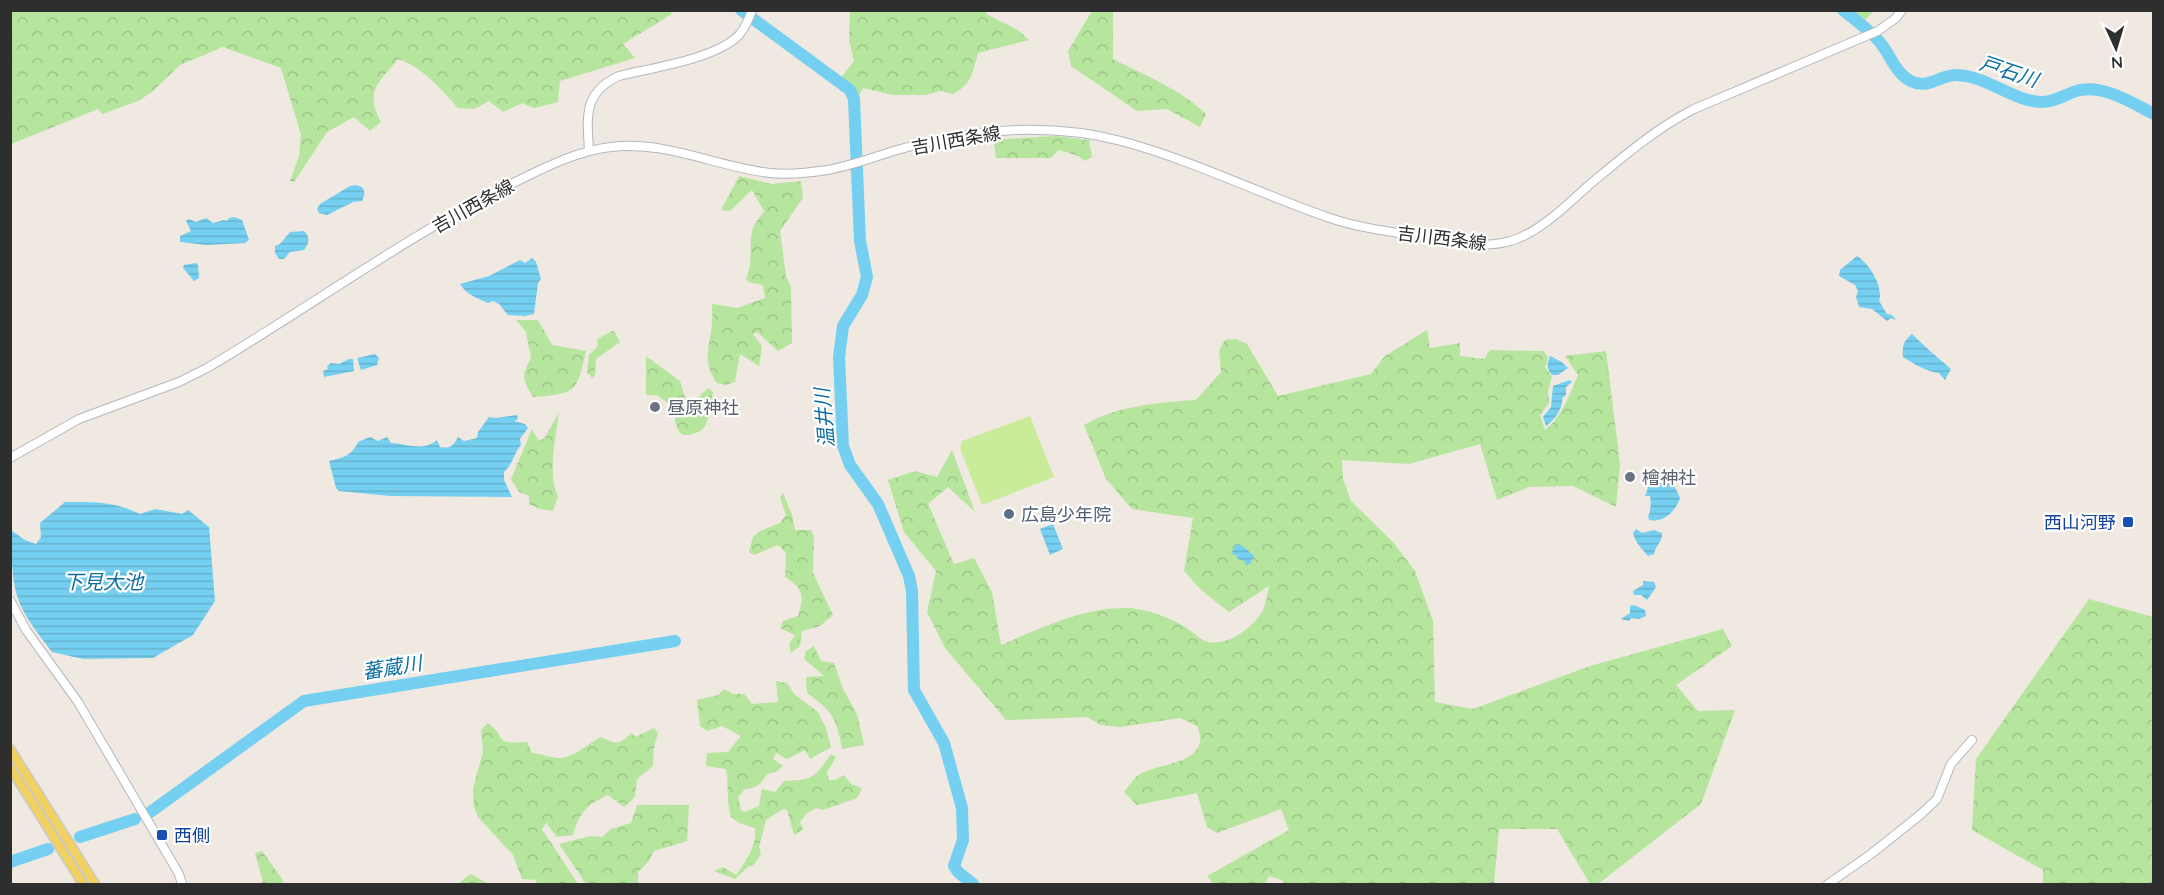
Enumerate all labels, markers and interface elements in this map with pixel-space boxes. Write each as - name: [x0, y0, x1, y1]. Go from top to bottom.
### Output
- north arrow: [2086, 18, 2146, 78]
- water label: 戸石川: [1977, 50, 2043, 93]
- text: N: [2110, 53, 2124, 73]
- street label: 吉川西条線: [910, 121, 1002, 159]
- street label: 吉川西条線: [428, 174, 518, 238]
- street label: 吉川西条線: [1396, 221, 1488, 255]
- water label: 温井川: [809, 385, 839, 449]
- place label: 昼原神社: [667, 396, 739, 419]
- marker: 昼原神社: [648, 400, 662, 414]
- place label: 檜神社: [1642, 466, 1696, 489]
- marker: 檜神社: [1623, 470, 1637, 484]
- place label: 広島少年院: [1021, 503, 1111, 526]
- marker: 広島少年院: [1002, 507, 1016, 521]
- place label: 西山河野: [2044, 511, 2116, 534]
- marker: 西山河野: [2121, 515, 2135, 529]
- water label: 下見大池: [63, 569, 145, 594]
- water label: 蕃蔵川: [360, 650, 426, 684]
- place label: 西側: [174, 824, 210, 847]
- marker: 西側: [155, 828, 169, 842]

